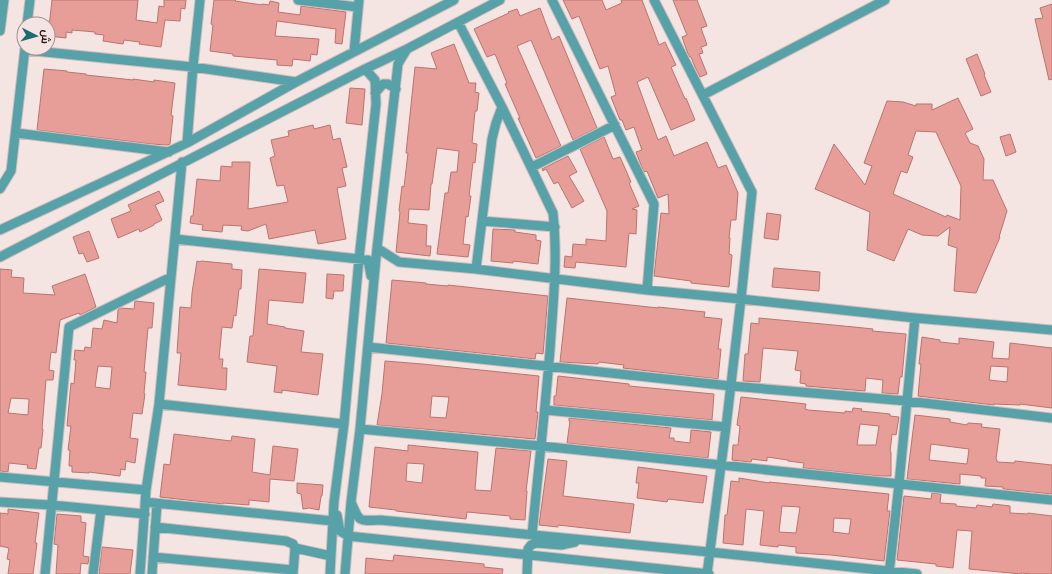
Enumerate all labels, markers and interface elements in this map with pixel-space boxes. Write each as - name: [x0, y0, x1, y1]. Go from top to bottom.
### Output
- north arrow: [16, 16, 56, 56]
- text: ش: [38, 29, 53, 45]

